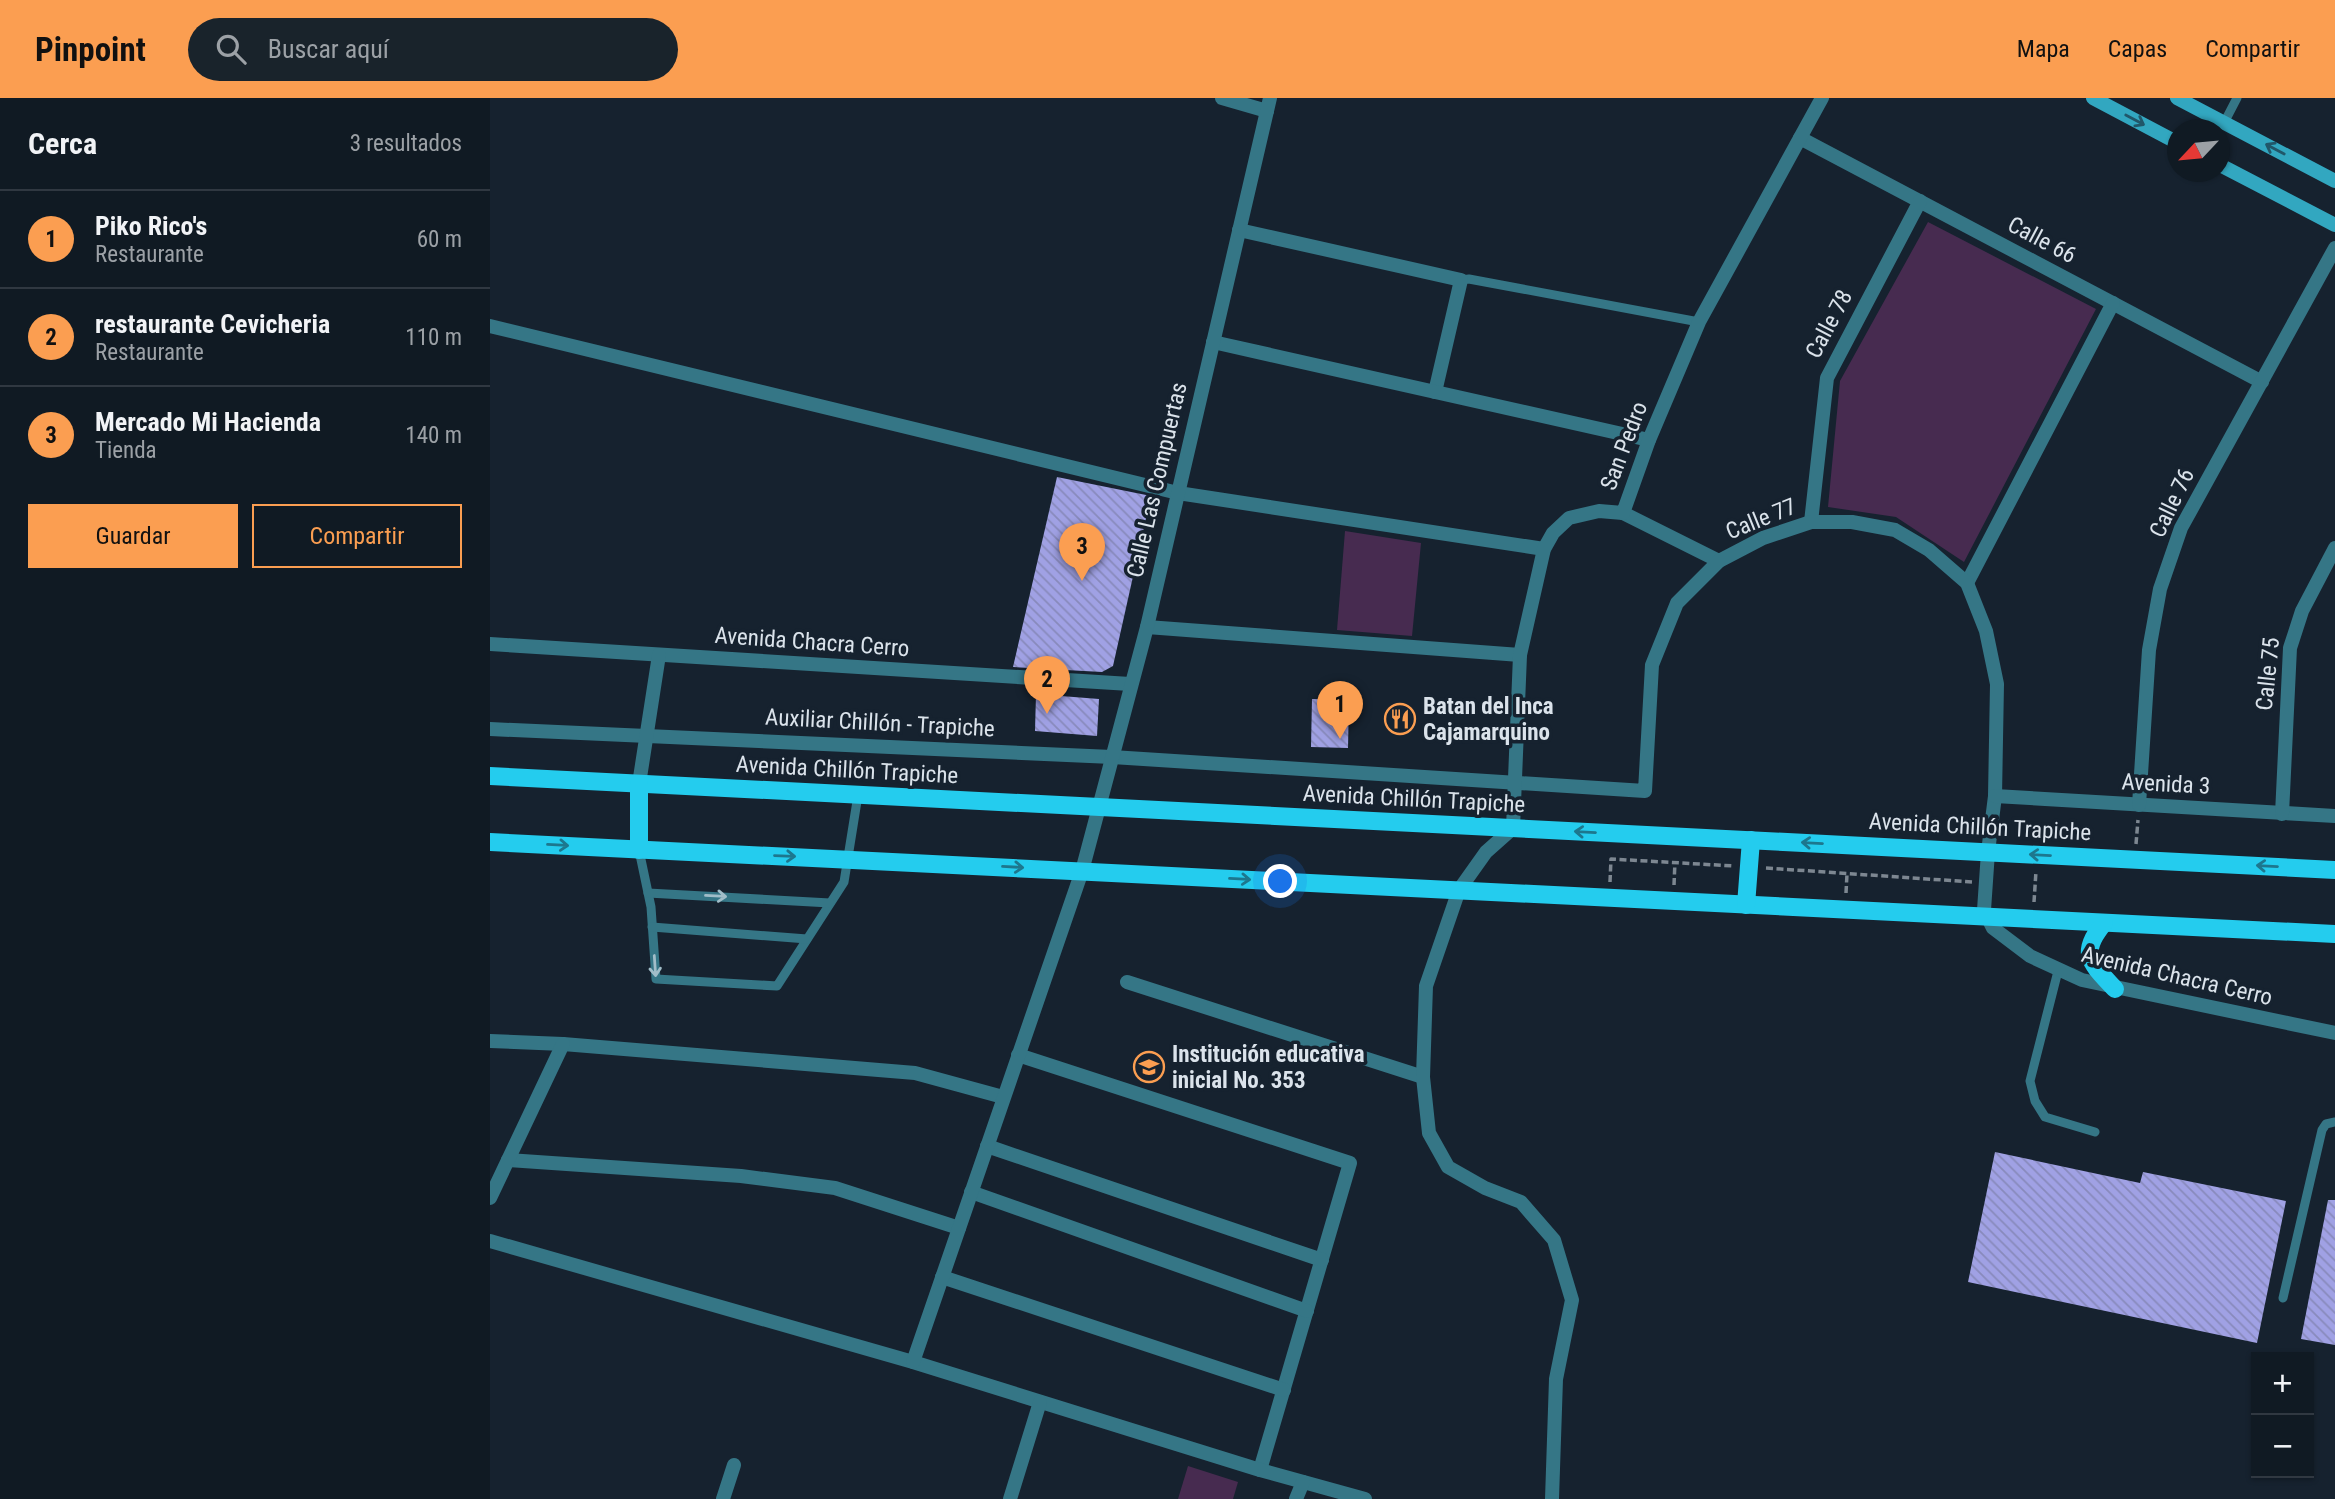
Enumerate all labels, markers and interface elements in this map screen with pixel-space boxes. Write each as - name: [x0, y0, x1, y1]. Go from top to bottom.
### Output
- search box: [188, 18, 678, 81]
- text: Pinpoint: [35, 30, 146, 69]
- icon: search: [212, 30, 250, 68]
- text: Buscar aquí: [268, 34, 389, 64]
- text: Mapa: [2017, 35, 2070, 63]
- text: Capas: [2108, 35, 2167, 63]
- text: Compartir: [2205, 35, 2300, 63]
- one-way arrow: [2125, 114, 2145, 128]
- north arrow: [2167, 119, 2230, 182]
- text: Cerca: [28, 126, 97, 161]
- text: 3 resultados: [350, 130, 462, 157]
- one-way arrow: [2265, 142, 2285, 156]
- text: Piko Rico's: [95, 211, 207, 241]
- street label: Calle 66: [2003, 211, 2081, 269]
- text: 1: [45, 226, 57, 253]
- text: 60 m: [417, 226, 462, 253]
- text: Restaurante: [95, 241, 204, 268]
- street label: Calle 78: [1800, 285, 1858, 363]
- text: restaurante Cevicheria: [95, 309, 330, 339]
- text: 2: [45, 324, 57, 351]
- text: 110 m: [405, 324, 462, 351]
- text: Restaurante: [95, 339, 204, 366]
- street label: Calle Las Compuertas: [1121, 380, 1193, 580]
- street label: San Pedro: [1595, 398, 1653, 494]
- text: Mercado Mi Hacienda: [95, 407, 321, 437]
- text: 3: [45, 422, 57, 449]
- text: 140 m: [405, 422, 462, 449]
- text: Tienda: [95, 437, 157, 464]
- street label: Calle 76: [2144, 464, 2200, 542]
- street label: Calle 77: [1722, 493, 1800, 545]
- button: Guardar: [28, 504, 238, 568]
- button: Compartir: [252, 504, 462, 568]
- pin: 3: [1059, 523, 1105, 581]
- street label: Avenida Chacra Cerro: [714, 622, 910, 662]
- street label: Calle 75: [2251, 636, 2285, 712]
- pin: 2: [1024, 656, 1070, 714]
- pin: 1: [1317, 681, 1363, 739]
- place label: Batan del Inca Cajamarquino: [1423, 693, 1554, 746]
- restaurant icon: Batan del Inca Cajamarquino: [1383, 702, 1417, 736]
- street label: Auxiliar Chillón - Trapiche: [765, 704, 995, 742]
- street label: Avenida Chillón Trapiche: [735, 751, 959, 789]
- street label: Avenida 3: [2121, 768, 2211, 800]
- street label: Avenida Chillón Trapiche: [1302, 780, 1526, 818]
- street label: Avenida Chillón Trapiche: [1868, 808, 2092, 846]
- one-way arrow: [1574, 825, 1597, 838]
- one-way arrow: [1801, 837, 1824, 850]
- one-way arrow: [546, 839, 569, 852]
- one-way arrow: [2029, 848, 2051, 861]
- one-way arrow: [774, 849, 797, 862]
- one-way arrow: [2256, 860, 2279, 873]
- one-way arrow: [1001, 861, 1024, 874]
- your location: [1263, 864, 1297, 898]
- one-way arrow: [1228, 873, 1251, 886]
- one-way arrow: [704, 890, 727, 903]
- street label: Avenida Chacra Cerro: [2079, 941, 2275, 1011]
- one-way arrow: [649, 954, 662, 977]
- place label: Institución educativa inicial No. 353: [1172, 1041, 1365, 1094]
- school or university icon: Institución educativa inicial No. 353: [1132, 1050, 1166, 1084]
- map controls: [2251, 1352, 2314, 1478]
- button: +: [2251, 1352, 2314, 1415]
- button: −: [2251, 1415, 2314, 1478]

